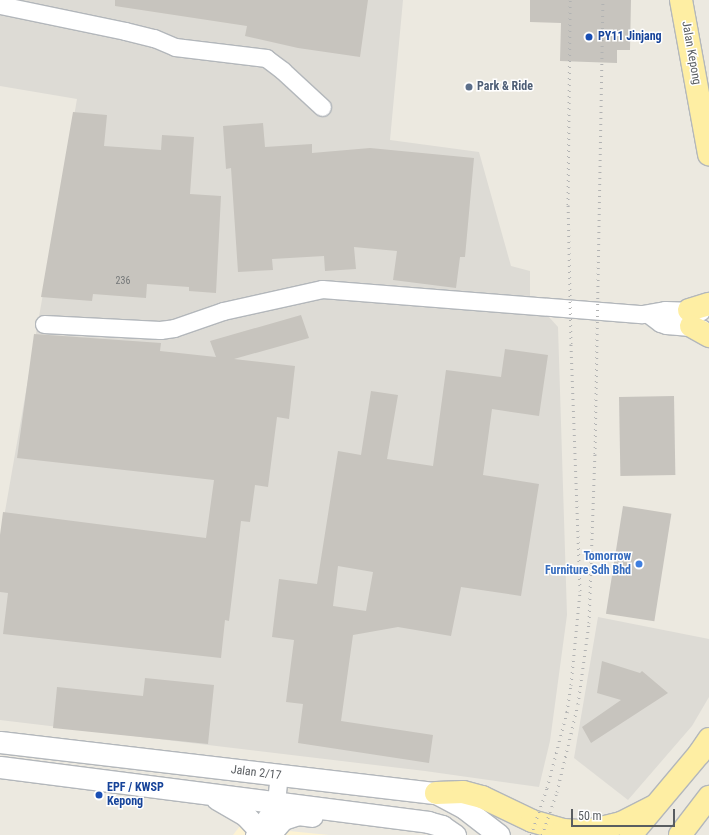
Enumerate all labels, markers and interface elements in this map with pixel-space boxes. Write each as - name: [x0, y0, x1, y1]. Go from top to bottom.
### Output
- street label: Jalan Kepong: [678, 20, 704, 86]
- place label: PY11 Jinjang: [598, 30, 662, 44]
- marker: PY11 Jinjang: [583, 31, 595, 43]
- place label: Park & Ride: [477, 80, 533, 94]
- marker: Park & Ride: [464, 82, 474, 92]
- house number: 236: [116, 275, 130, 287]
- place label: Tomorrow Furniture Sdh Bhd: [545, 550, 631, 578]
- marker: Tomorrow Furniture Sdh Bhd: [634, 559, 644, 569]
- street label: Jalan 2/17: [230, 763, 282, 783]
- place label: EPF / KWSP Kepong: [107, 781, 164, 809]
- marker: EPF / KWSP Kepong: [94, 790, 104, 800]
- scale bar: [573, 801, 677, 827]
- text: 50 m: [578, 809, 602, 823]

